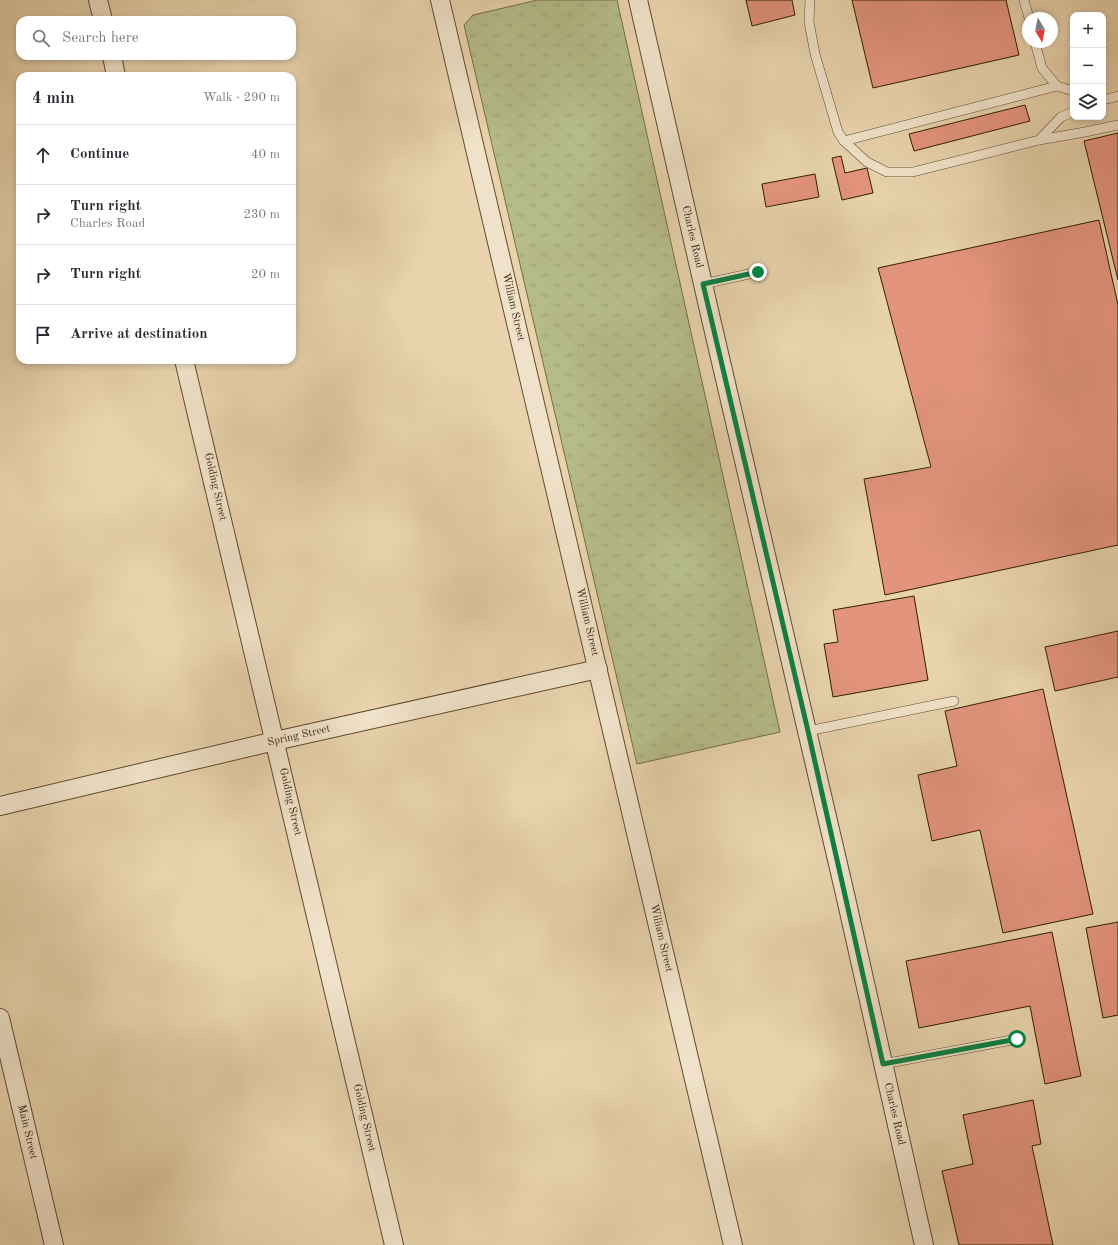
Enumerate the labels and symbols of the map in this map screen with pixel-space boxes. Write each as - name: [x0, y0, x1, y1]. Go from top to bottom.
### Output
- north arrow: [1022, 12, 1058, 48]
- street label: Charles Road: [679, 205, 705, 270]
- route end: [749, 263, 767, 281]
- street label: William Street: [500, 272, 526, 342]
- street label: Golding Street: [202, 452, 228, 522]
- street label: William Street: [574, 587, 600, 657]
- street label: Spring Street: [267, 723, 332, 749]
- street label: Golding Street: [277, 767, 303, 837]
- street label: William Street: [648, 903, 674, 973]
- route start: [1008, 1030, 1026, 1048]
- street label: Charles Road: [881, 1082, 907, 1147]
- street label: Golding Street: [351, 1083, 377, 1153]
- street label: Main Street: [15, 1104, 39, 1161]

